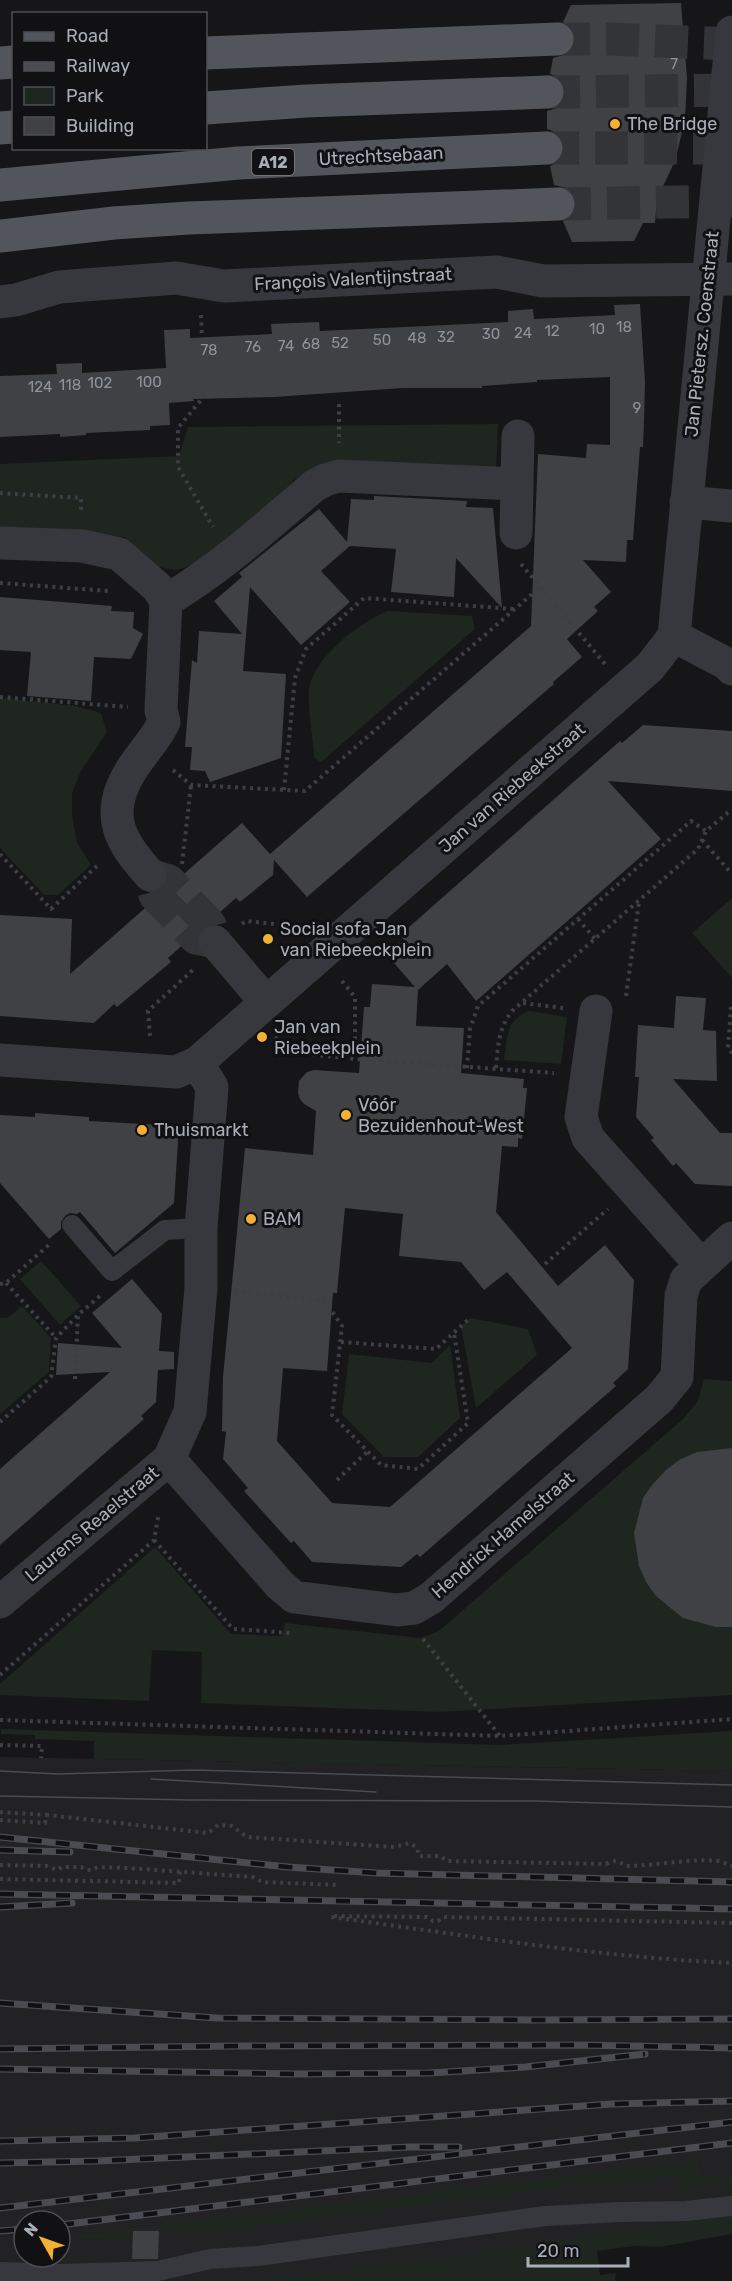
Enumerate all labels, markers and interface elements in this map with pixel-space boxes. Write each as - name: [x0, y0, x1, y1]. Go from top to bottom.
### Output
- legend: [12, 12, 207, 150]
- text: Road: [66, 25, 109, 47]
- text: Railway: [66, 55, 130, 77]
- house number: 7: [670, 55, 678, 73]
- text: Park: [66, 85, 104, 107]
- place label: The Bridge: [627, 113, 717, 135]
- text: Building: [66, 115, 134, 137]
- marker: The Bridge: [608, 117, 622, 131]
- street label: Utrechtsebaan: [318, 142, 444, 170]
- road number: A12: [252, 149, 294, 175]
- street label: Jan Pietersz. Coenstraat: [680, 230, 724, 438]
- street label: François Valentijnstraat: [254, 263, 452, 295]
- house number: 18: [616, 318, 632, 336]
- house number: 10: [589, 320, 605, 338]
- house number: 12: [544, 322, 560, 340]
- house number: 24: [514, 324, 532, 342]
- house number: 30: [482, 325, 500, 343]
- house number: 32: [437, 328, 455, 346]
- house number: 48: [408, 329, 426, 347]
- house number: 50: [373, 331, 391, 349]
- house number: 52: [331, 334, 349, 352]
- house number: 68: [302, 335, 320, 353]
- house number: 74: [278, 337, 294, 355]
- house number: 76: [245, 338, 261, 356]
- house number: 78: [200, 341, 218, 359]
- house number: 100: [136, 373, 162, 391]
- house number: 102: [88, 374, 113, 392]
- house number: 118: [59, 376, 81, 394]
- house number: 124: [28, 378, 52, 396]
- house number: 9: [633, 399, 642, 417]
- street label: Jan van Riebeekstraat: [434, 718, 590, 858]
- place label: Social sofa Jan van Riebeeckplein: [280, 918, 432, 961]
- marker: Social sofa Jan van Riebeeckplein: [261, 932, 275, 946]
- place label: Jan van Riebeekplein: [274, 1016, 381, 1059]
- marker: Jan van Riebeekplein: [255, 1030, 269, 1044]
- place label: Vóór Bezuidenhout-West: [358, 1094, 524, 1137]
- marker: Vóór Bezuidenhout-West: [339, 1108, 353, 1122]
- place label: Thuismarkt: [154, 1119, 249, 1141]
- marker: Thuismarkt: [135, 1123, 149, 1137]
- place label: BAM: [263, 1208, 301, 1230]
- marker: BAM: [244, 1212, 258, 1226]
- street label: Laurens Reaelstraat: [21, 1462, 163, 1586]
- street label: Hendrick Hamelstraat: [427, 1467, 579, 1603]
- north arrow: [12, 2209, 72, 2269]
- text: N: [20, 2219, 42, 2240]
- scale bar: [528, 2230, 628, 2268]
- text: 20 m: [537, 2240, 579, 2262]

